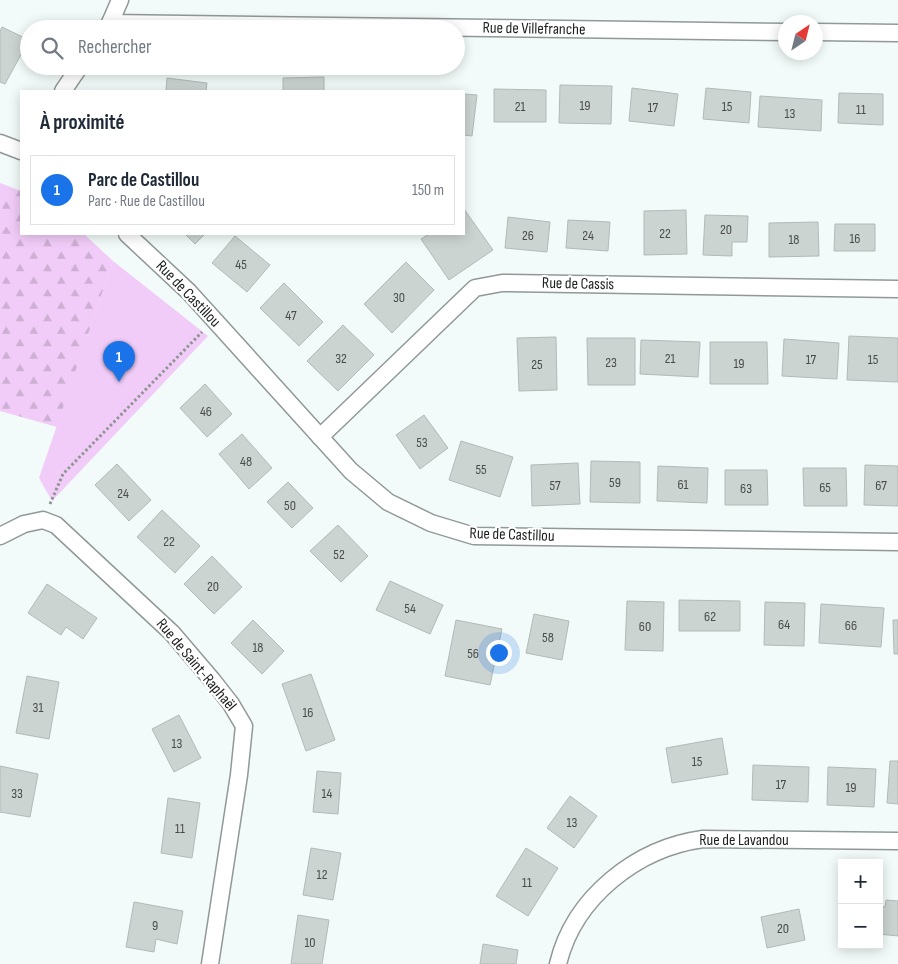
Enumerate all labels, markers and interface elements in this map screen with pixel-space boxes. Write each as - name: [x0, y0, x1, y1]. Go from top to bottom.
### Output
- north arrow: [778, 15, 823, 60]
- street label: Rue de Villefranche: [482, 19, 586, 39]
- search box: [20, 20, 465, 75]
- icon: search: [38, 34, 66, 62]
- text: Rechercher: [78, 36, 152, 59]
- house number: 19: [579, 97, 591, 114]
- house number: 21: [515, 98, 525, 115]
- house number: 15: [722, 98, 733, 115]
- house number: 17: [648, 99, 659, 116]
- house number: 11: [856, 101, 866, 118]
- house number: 13: [785, 105, 796, 122]
- text: À proximité: [40, 110, 125, 135]
- text: Parc de Castillou: [88, 169, 199, 192]
- text: 1: [54, 181, 60, 200]
- text: 150 m: [412, 181, 444, 200]
- text: Parc · Rue de Castillou: [88, 192, 205, 211]
- house number: 20: [720, 221, 732, 238]
- house number: 22: [659, 225, 671, 242]
- house number: 26: [522, 227, 534, 244]
- house number: 24: [582, 227, 594, 244]
- house number: 16: [849, 230, 861, 247]
- house number: 18: [788, 231, 800, 248]
- house number: 45: [235, 256, 247, 273]
- street label: Rue de Castillou: [152, 257, 224, 331]
- street label: Rue de Cassis: [542, 274, 615, 294]
- house number: 30: [393, 289, 405, 306]
- house number: 47: [285, 307, 297, 324]
- pin: 1: [103, 341, 135, 382]
- house number: 32: [335, 350, 347, 367]
- house number: 21: [665, 350, 675, 367]
- house number: 17: [806, 351, 817, 368]
- house number: 15: [868, 351, 879, 368]
- house number: 23: [605, 354, 617, 371]
- house number: 19: [733, 355, 745, 372]
- house number: 25: [531, 356, 543, 373]
- house number: 46: [200, 403, 212, 420]
- house number: 53: [416, 434, 428, 451]
- house number: 48: [240, 453, 252, 470]
- house number: 55: [475, 461, 487, 478]
- house number: 59: [609, 474, 621, 491]
- house number: 61: [677, 476, 689, 493]
- house number: 57: [549, 477, 561, 494]
- house number: 67: [875, 477, 887, 494]
- house number: 65: [819, 479, 831, 496]
- house number: 63: [740, 480, 752, 497]
- house number: 24: [117, 485, 129, 502]
- house number: 50: [284, 497, 296, 514]
- street label: Rue de Castillou: [469, 524, 555, 546]
- house number: 22: [163, 533, 175, 550]
- house number: 52: [333, 546, 345, 563]
- house number: 20: [207, 578, 219, 595]
- house number: 54: [404, 600, 416, 617]
- house number: 62: [704, 608, 716, 625]
- street label: Rue de Saint-Raphaël: [152, 615, 240, 715]
- house number: 64: [778, 616, 790, 633]
- house number: 66: [845, 617, 857, 634]
- house number: 60: [639, 618, 651, 635]
- house number: 58: [542, 629, 554, 646]
- house number: 18: [252, 639, 264, 656]
- your location: [486, 640, 512, 666]
- house number: 56: [467, 645, 479, 662]
- house number: 31: [33, 699, 43, 716]
- house number: 16: [302, 704, 314, 721]
- house number: 13: [172, 735, 183, 752]
- house number: 15: [692, 753, 703, 770]
- house number: 17: [776, 776, 787, 793]
- house number: 19: [845, 779, 857, 796]
- house number: 33: [11, 785, 23, 802]
- house number: 14: [322, 785, 333, 802]
- house number: 13: [567, 814, 578, 831]
- house number: 11: [175, 820, 185, 837]
- street label: Rue de Lavandou: [699, 831, 789, 850]
- map controls: [838, 859, 883, 949]
- button: +: [838, 859, 883, 904]
- house number: 12: [317, 866, 328, 883]
- house number: 11: [522, 874, 532, 891]
- button: −: [838, 904, 883, 949]
- house number: 9: [152, 917, 158, 934]
- house number: 20: [777, 920, 789, 937]
- house number: 10: [304, 934, 316, 951]

